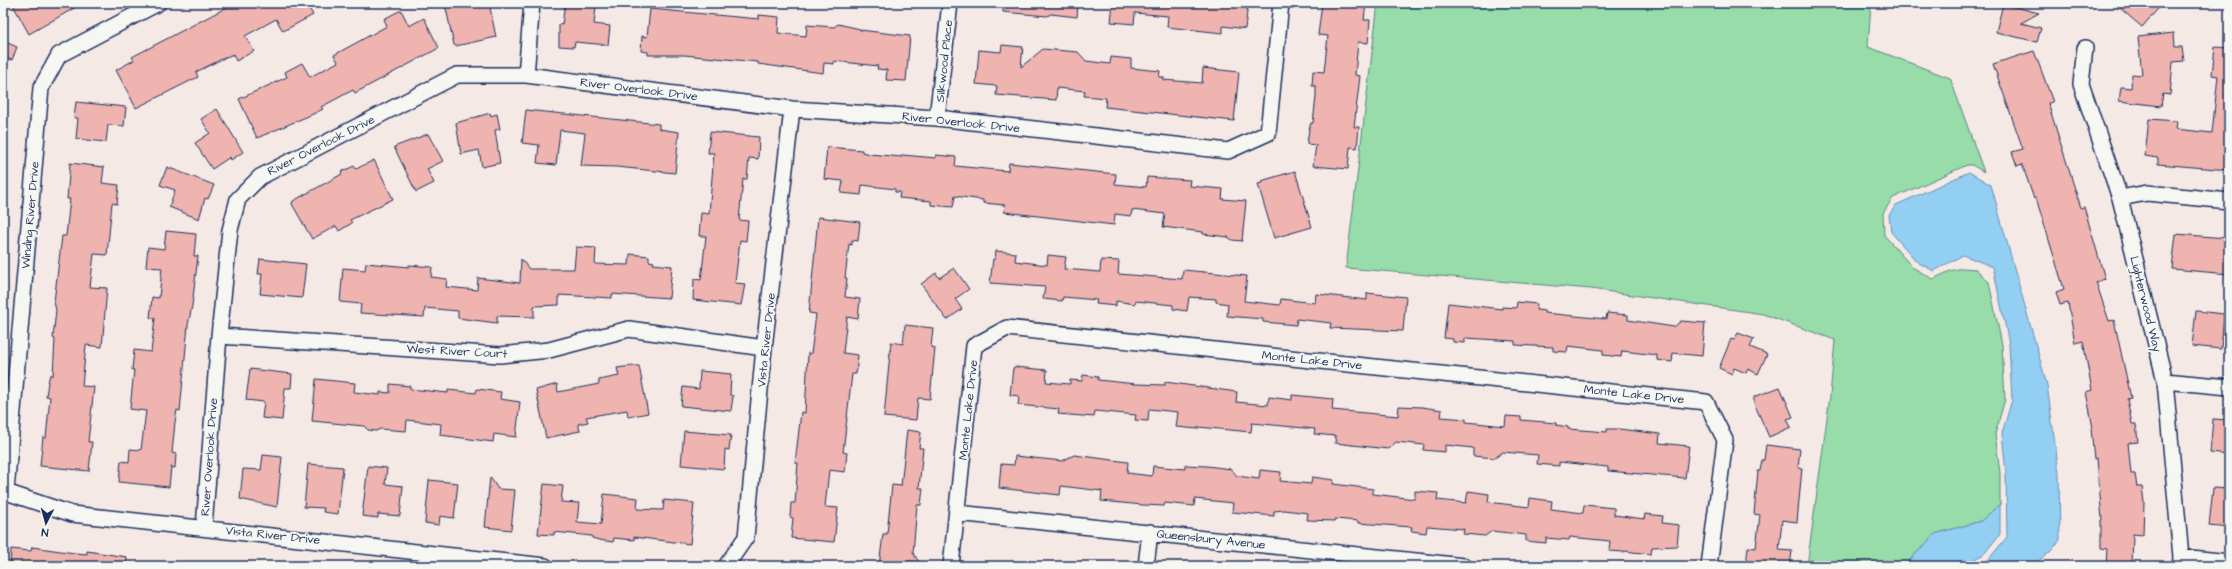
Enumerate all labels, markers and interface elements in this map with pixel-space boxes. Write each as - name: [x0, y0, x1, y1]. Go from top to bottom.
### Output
- street label: Silkwood Place: [932, 19, 957, 103]
- street label: River Overlook Drive: [579, 74, 699, 105]
- street label: River Overlook Drive: [901, 108, 1021, 137]
- street label: River Overlook Drive: [265, 111, 378, 180]
- street label: Winding River Drive: [17, 160, 45, 269]
- street label: Lighterwood Way: [2124, 254, 2166, 355]
- street label: Vista River Drive: [753, 292, 780, 388]
- street label: West River Court: [406, 340, 508, 363]
- street label: Monte Lake Drive: [1261, 347, 1363, 374]
- street label: Monte Lake Drive: [955, 359, 982, 461]
- street label: Monte Lake Drive: [1583, 381, 1685, 408]
- street label: River Overlook Drive: [197, 397, 222, 517]
- north arrow: [26, 503, 66, 543]
- street label: Vista River Drive: [225, 522, 321, 549]
- text: N: [41, 525, 49, 540]
- street label: Queensbury Avenue: [1156, 525, 1267, 555]

